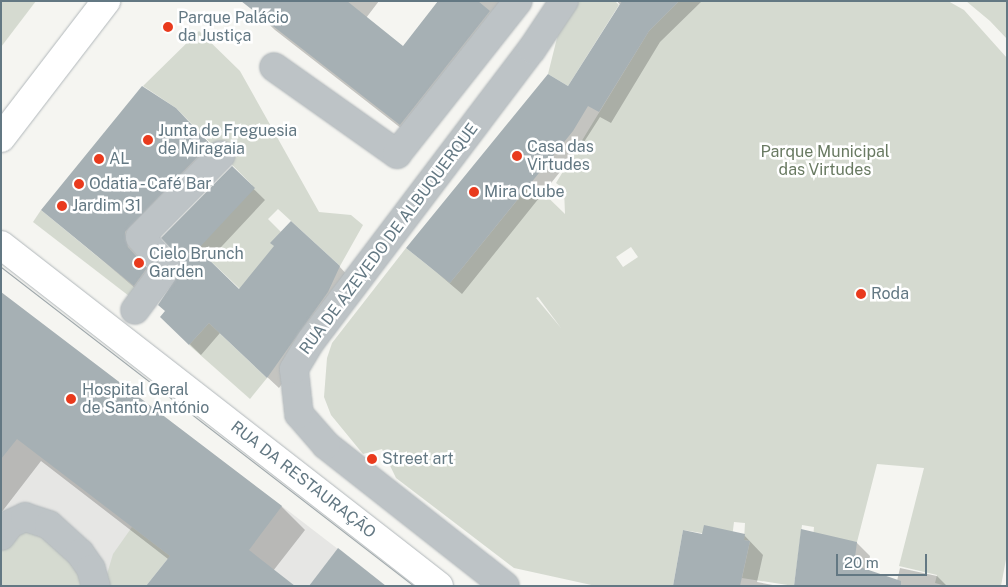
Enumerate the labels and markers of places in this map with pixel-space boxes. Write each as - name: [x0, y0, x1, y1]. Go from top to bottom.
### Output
- place label: Parque Palácio da Justiça: [178, 8, 289, 46]
- marker: Parque Palácio da Justiça: [162, 21, 174, 33]
- place label: Junta de Freguesia de Miragaia: [158, 121, 297, 159]
- marker: Junta de Freguesia de Miragaia: [142, 134, 154, 146]
- place label: Casa das Virtudes: [527, 137, 594, 175]
- place label: AL: [109, 149, 130, 169]
- marker: Casa das Virtudes: [511, 150, 523, 162]
- marker: AL: [93, 153, 105, 165]
- place label: Odatia - Café Bar: [89, 174, 216, 194]
- marker: Odatia - Café Bar: [73, 178, 85, 190]
- place label: Mira Clube: [484, 182, 565, 202]
- marker: Mira Clube: [468, 186, 480, 198]
- place label: Jardim 31: [72, 196, 141, 216]
- marker: Jardim 31: [56, 200, 68, 212]
- place label: Cielo Brunch Garden: [149, 244, 244, 282]
- marker: Cielo Brunch Garden: [133, 257, 145, 269]
- place label: Roda: [871, 284, 909, 304]
- marker: Roda: [855, 288, 867, 300]
- place label: Hospital Geral de Santo António: [82, 380, 209, 418]
- marker: Hospital Geral de Santo António: [64, 392, 78, 406]
- place label: Street art: [382, 449, 454, 469]
- marker: Street art: [366, 453, 378, 465]

